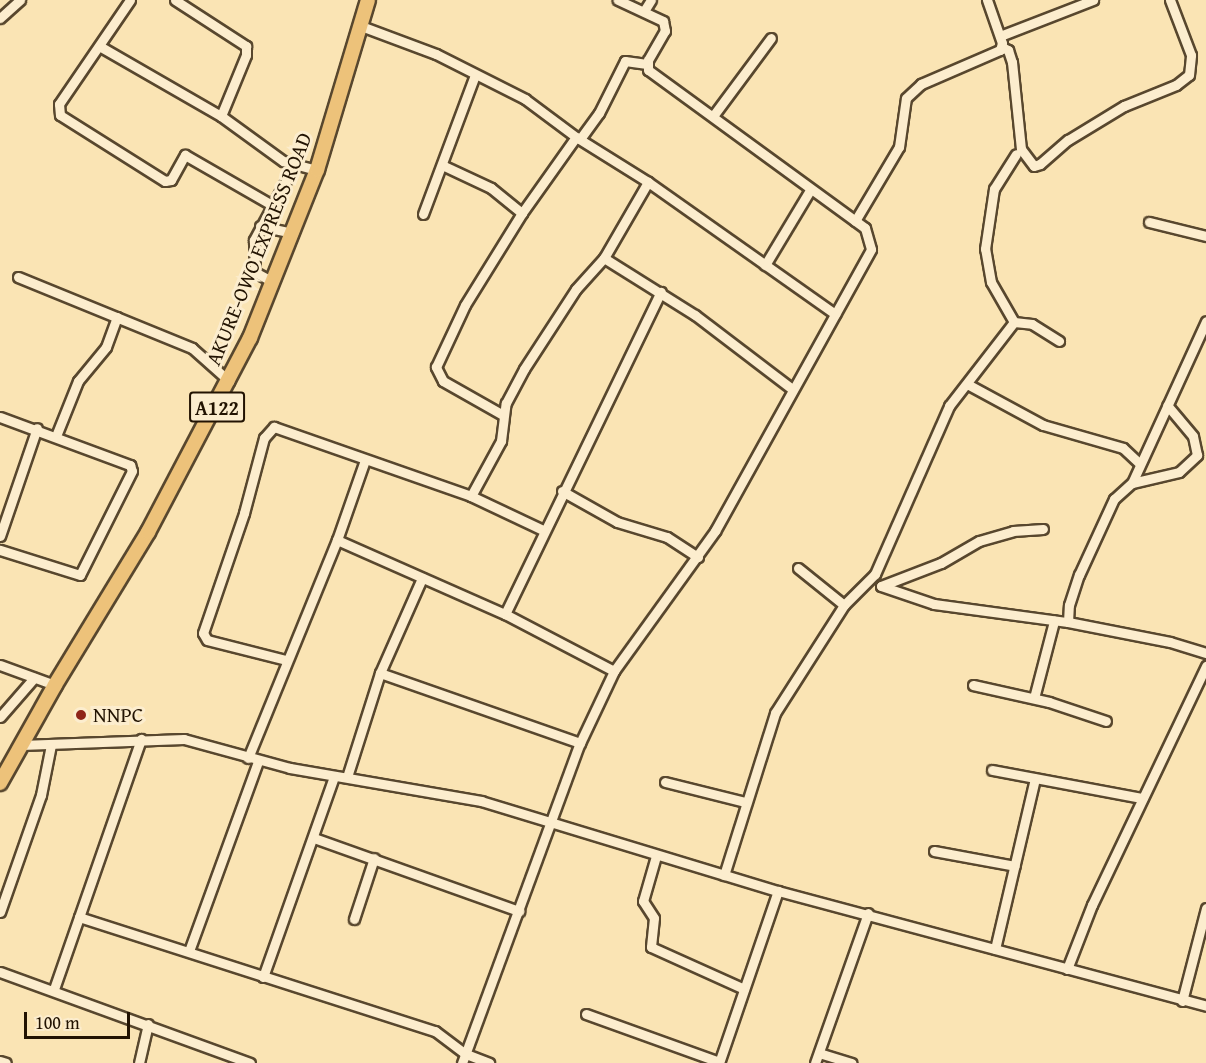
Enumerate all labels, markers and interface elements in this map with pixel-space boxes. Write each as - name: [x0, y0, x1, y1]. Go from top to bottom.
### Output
- street label: AKURE-OWO EXPRESS ROAD: [201, 129, 317, 369]
- road number: A122: [188, 390, 246, 424]
- place label: NNPC: [93, 702, 143, 728]
- marker: NNPC: [74, 708, 88, 722]
- scale bar: [27, 1000, 134, 1038]
- text: 100 m: [35, 1009, 80, 1036]

